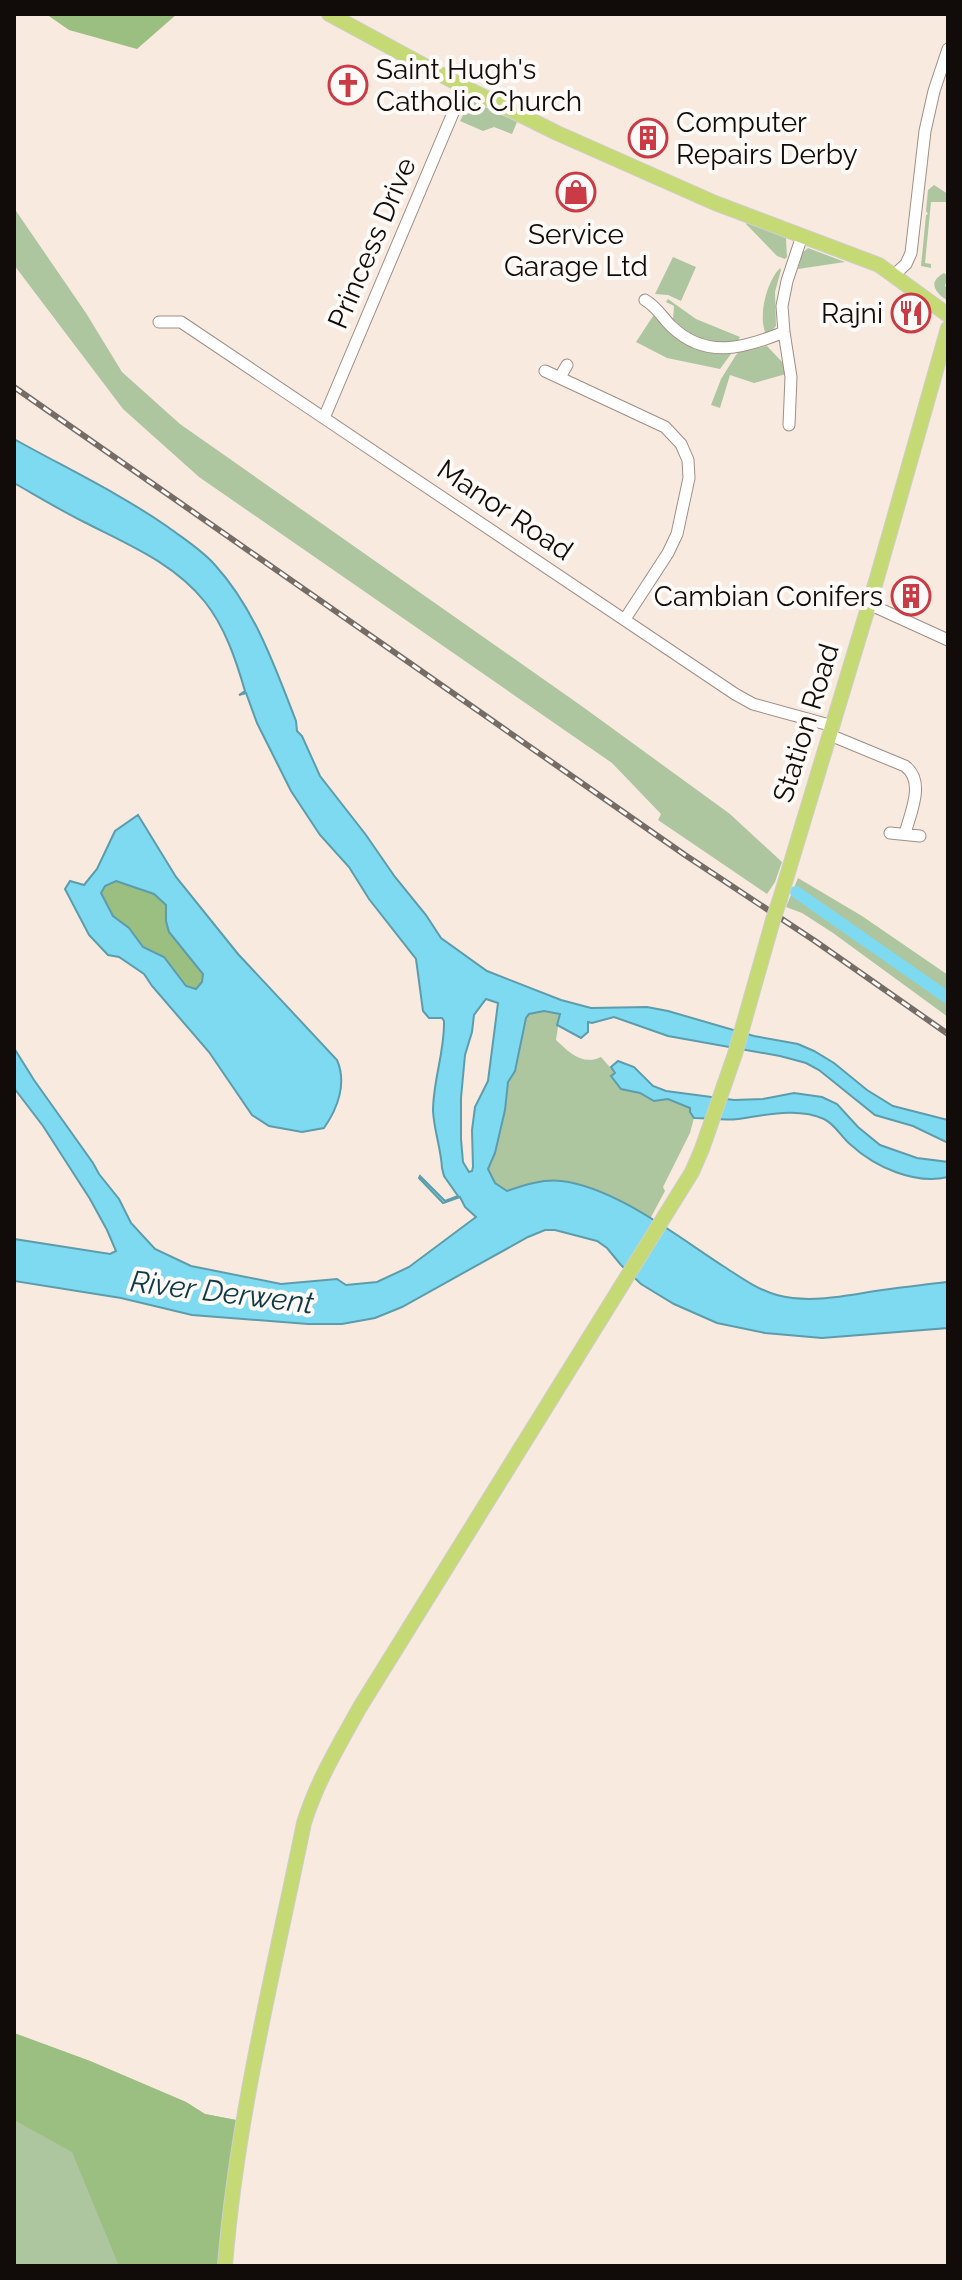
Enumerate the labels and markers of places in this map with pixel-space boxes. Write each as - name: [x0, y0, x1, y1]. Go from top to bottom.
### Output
- place label: Saint Hugh's Catholic Church: [376, 53, 582, 118]
- church icon: Saint Hugh's Catholic Church: [327, 64, 369, 106]
- place label: Computer Repairs Derby: [676, 106, 858, 171]
- building icon: Computer Repairs Derby: [627, 117, 669, 159]
- shop icon: Service Garage Ltd: [555, 171, 597, 213]
- place label: Service Garage Ltd: [504, 218, 648, 283]
- restaurant icon: Rajni: [890, 292, 932, 334]
- place label: Rajni: [821, 297, 883, 330]
- building icon: Cambian Conifers: [890, 575, 932, 617]
- place label: Cambian Conifers: [654, 580, 883, 613]

